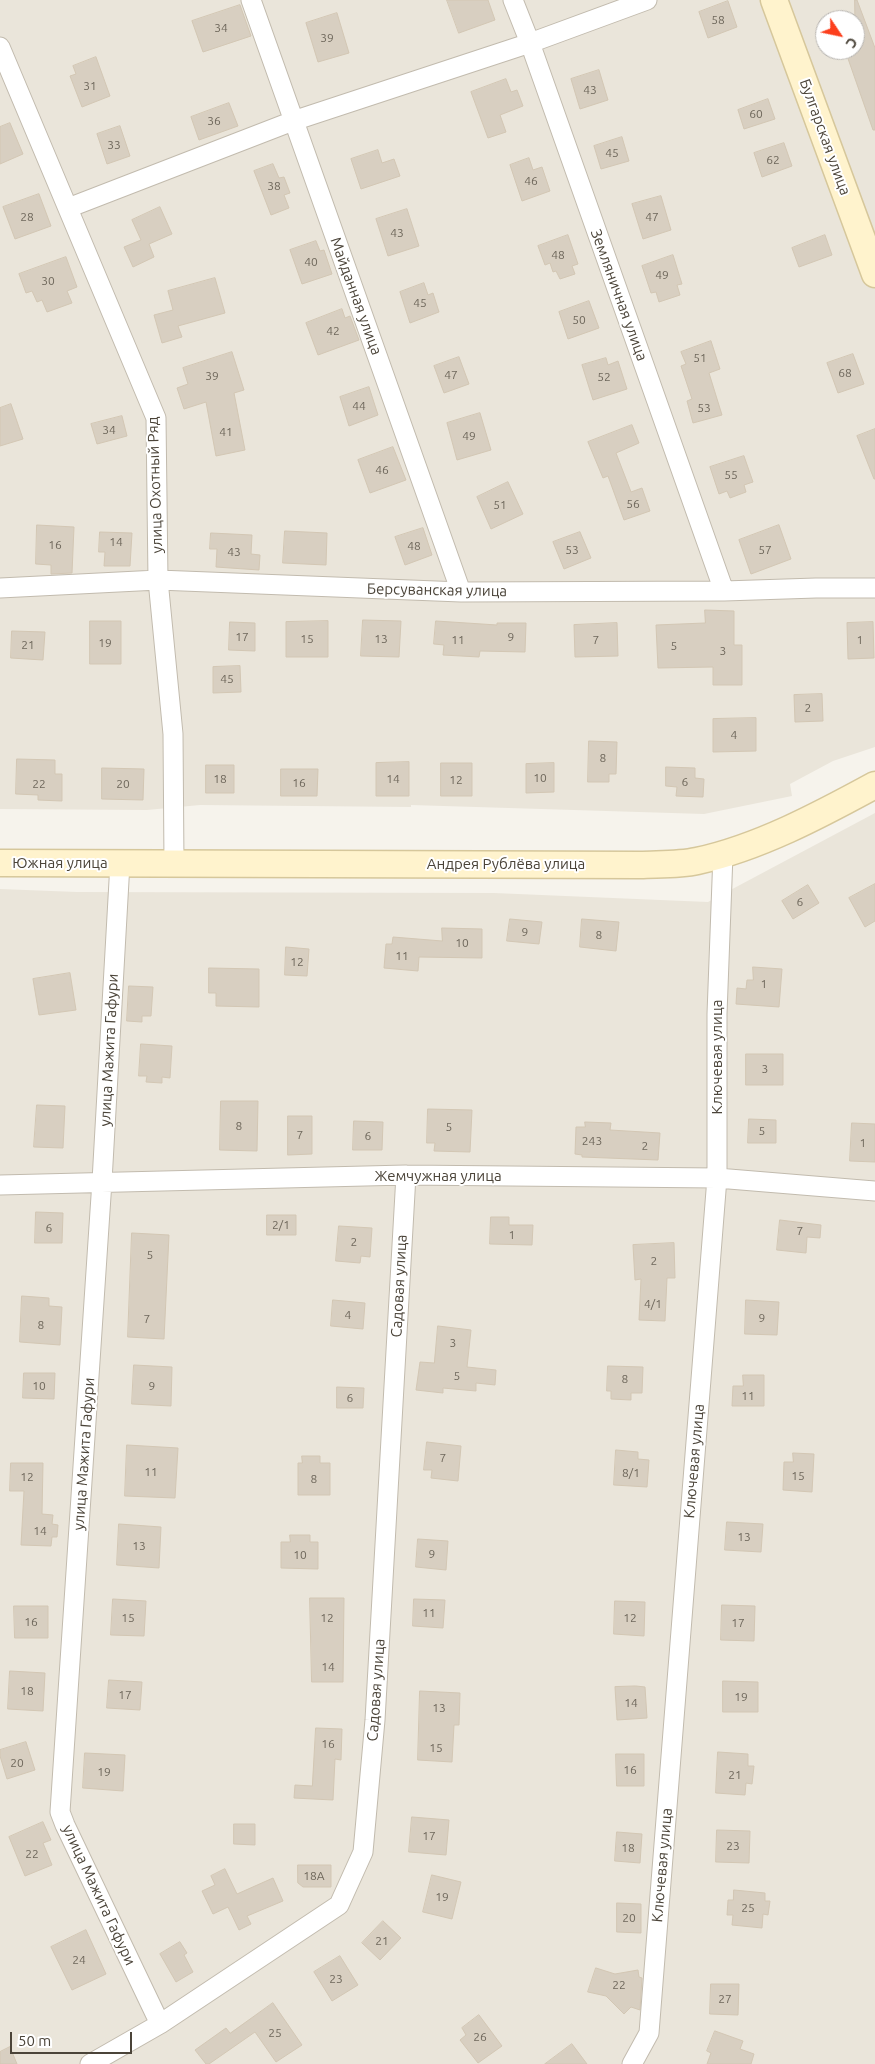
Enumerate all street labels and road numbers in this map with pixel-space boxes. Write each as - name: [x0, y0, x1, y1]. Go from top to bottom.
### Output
- street label: Булгарская улица: [796, 76, 854, 198]
- street label: Земляничная улица: [587, 227, 651, 363]
- street label: Майданная улица: [326, 235, 386, 357]
- street label: улица Охотный Ряд: [144, 416, 166, 554]
- street label: Берсуванская улица: [367, 580, 507, 600]
- street label: Южная улица: [12, 854, 108, 872]
- street label: Андрея Рублёва улица: [427, 855, 585, 873]
- street label: улица Мажита Гафури: [96, 973, 122, 1127]
- street label: Ключевая улица: [708, 1000, 726, 1114]
- street label: Жемчужная улица: [374, 1167, 502, 1185]
- street label: Садовая улица: [387, 1234, 411, 1338]
- street label: улица Мажита Гафури: [70, 1377, 98, 1531]
- street label: Ключевая улица: [680, 1403, 708, 1519]
- street label: Садовая улица: [363, 1638, 389, 1742]
- street label: Ключевая улица: [648, 1807, 676, 1923]
- street label: улица Мажита Гафури: [58, 1822, 140, 1968]

